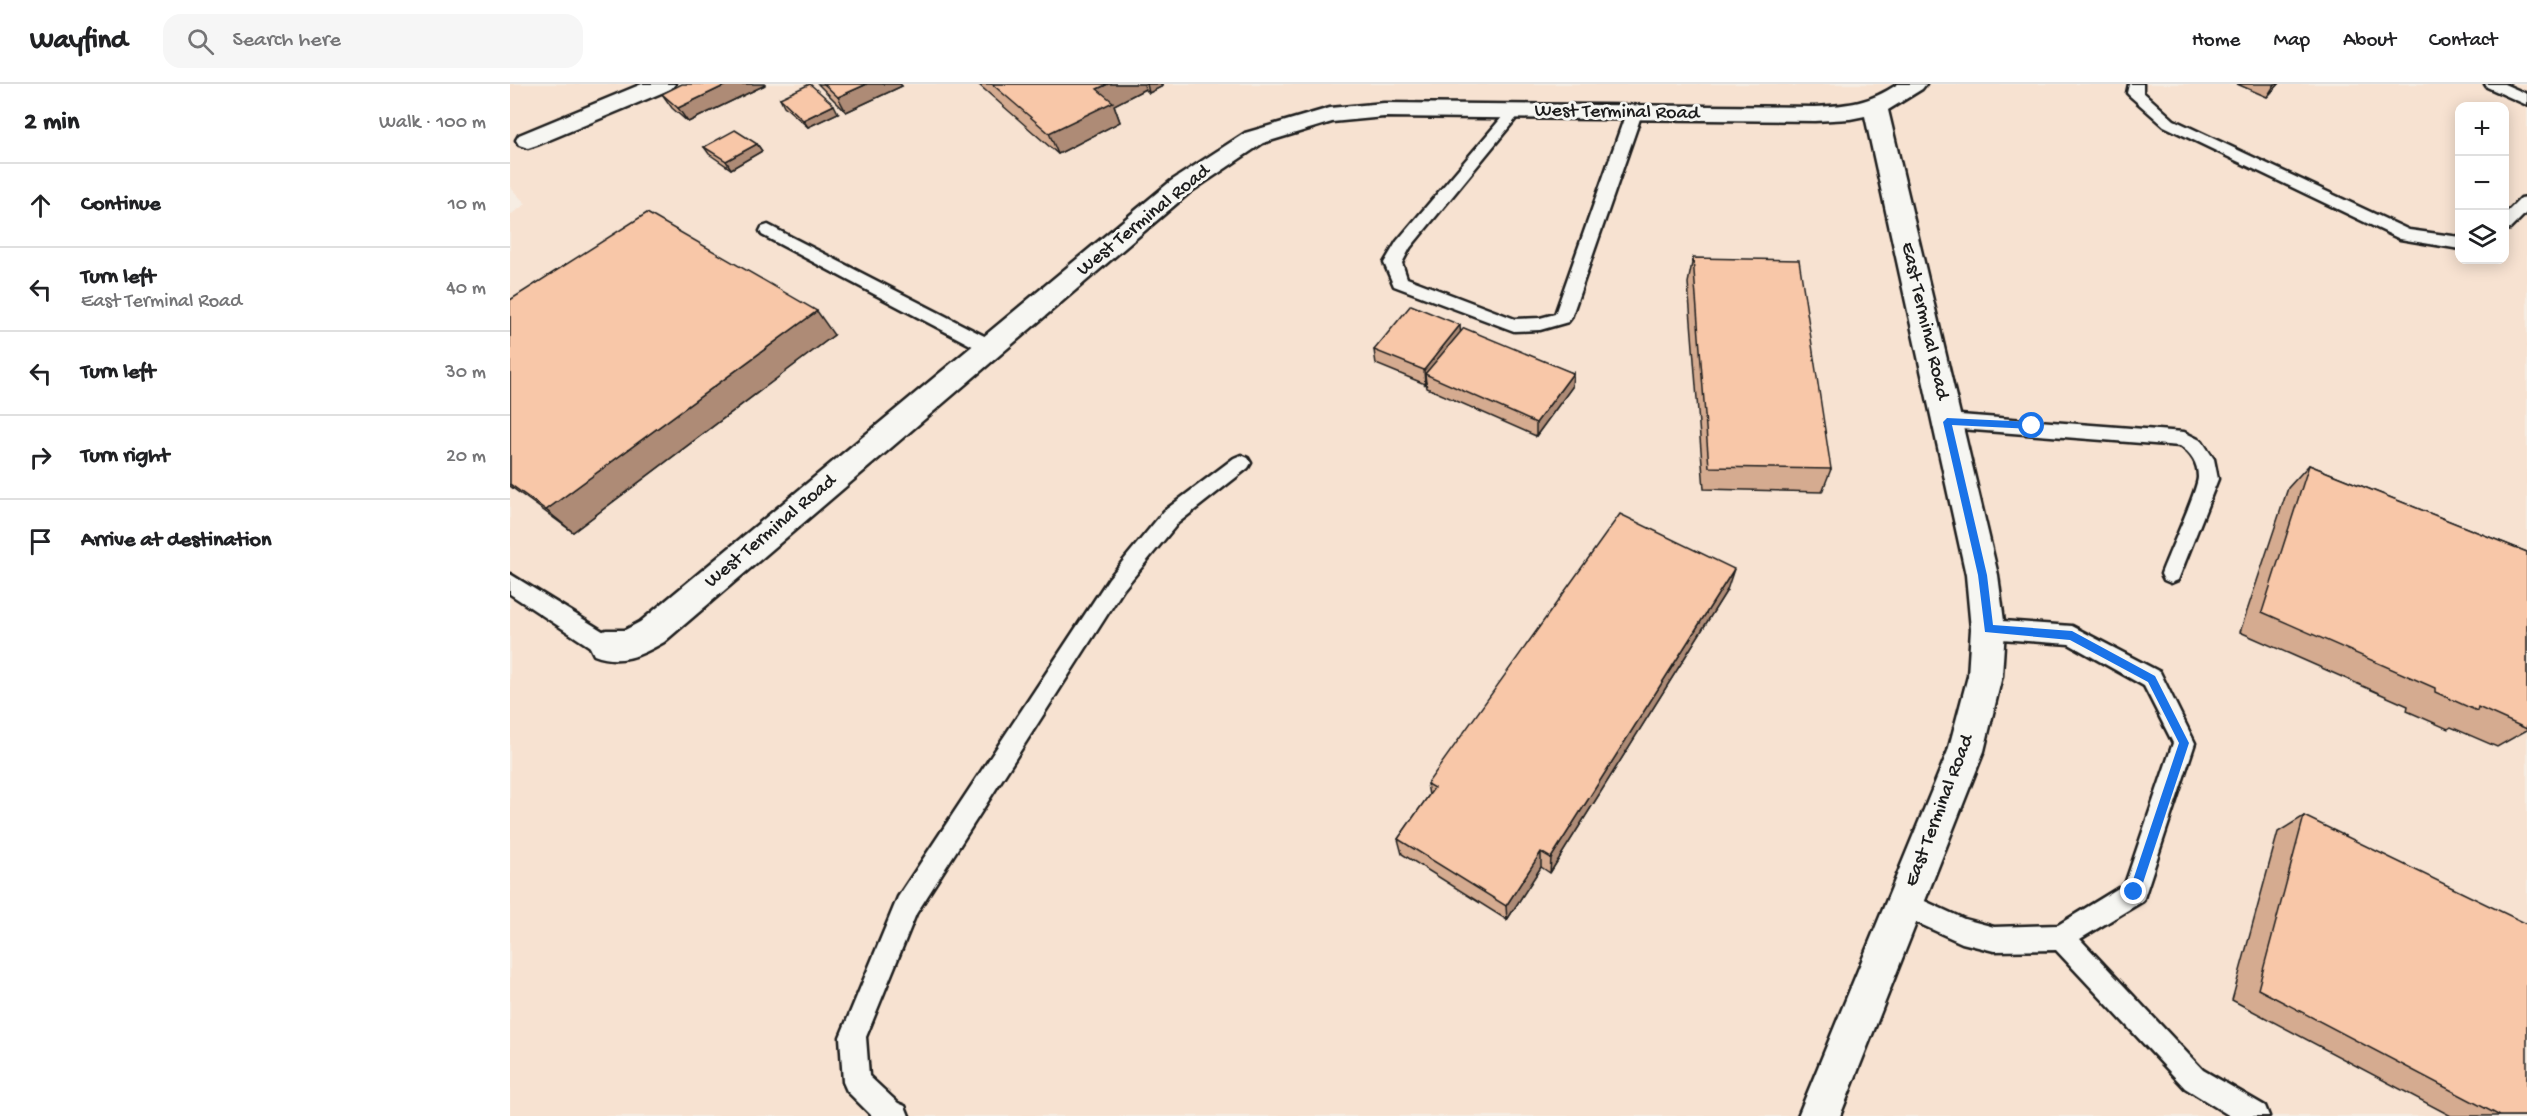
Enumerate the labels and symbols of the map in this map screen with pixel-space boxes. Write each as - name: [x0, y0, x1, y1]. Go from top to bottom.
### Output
- street label: West Terminal Road: [1534, 100, 1702, 126]
- street label: West Terminal Road: [1073, 159, 1217, 282]
- street label: East Terminal Road: [1895, 240, 1954, 404]
- route start: [2018, 412, 2044, 438]
- street label: West Terminal Road: [701, 469, 843, 594]
- street label: East Terminal Road: [1900, 730, 1980, 890]
- route end: [2120, 878, 2146, 904]

